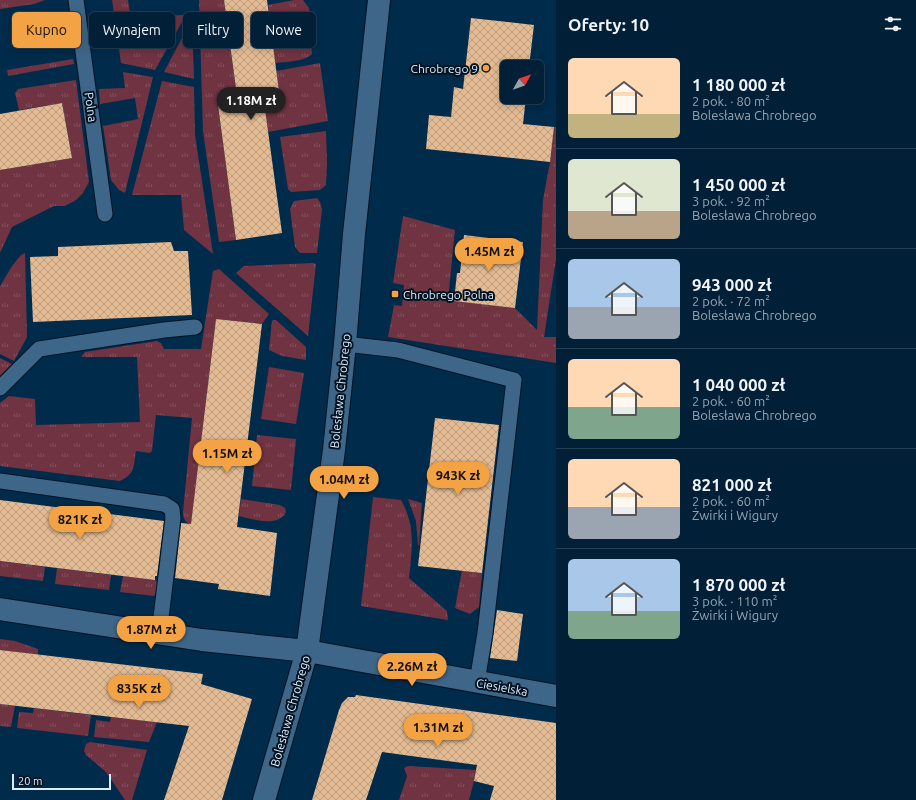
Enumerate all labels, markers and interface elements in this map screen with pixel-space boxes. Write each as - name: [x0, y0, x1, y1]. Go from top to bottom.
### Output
- chip: Kupno: [12, 12, 81, 48]
- chip: Wynajem: [89, 12, 175, 48]
- chip: Filtry: [183, 12, 243, 48]
- chip: Nowe: [251, 12, 316, 48]
- icon: filters: [882, 13, 904, 35]
- text: Oferty: 10: [568, 15, 649, 34]
- north arrow: [500, 60, 544, 104]
- map controls: [500, 60, 544, 104]
- place label: Chrobrego 9: [411, 62, 478, 75]
- marker: Chrobrego 9: [481, 63, 491, 73]
- icon: home: [600, 74, 648, 122]
- text: 1 180 000 zł: [692, 75, 785, 94]
- pin: 1.18M zł: [210, 87, 292, 121]
- street label: Polna: [82, 91, 100, 123]
- text: 1.18M zł: [226, 93, 276, 107]
- text: 2 pok. · 80 m²: [692, 94, 770, 108]
- text: Bolesława Chrobrego: [692, 108, 817, 122]
- icon: home: [600, 175, 648, 223]
- text: 1 450 000 zł: [692, 175, 785, 194]
- text: 3 pok. · 92 m²: [692, 194, 770, 208]
- text: Bolesława Chrobrego: [692, 208, 817, 222]
- pin: 1.45M zł: [448, 238, 530, 272]
- text: 1.45M zł: [464, 244, 514, 258]
- icon: home: [600, 275, 648, 323]
- text: 943 000 zł: [692, 275, 772, 294]
- place label: Chrobrego Polna: [403, 288, 494, 301]
- marker: Chrobrego Polna: [390, 289, 400, 299]
- text: 2 pok. · 72 m²: [692, 294, 770, 308]
- text: Bolesława Chrobrego: [692, 308, 817, 322]
- street label: Bolesława Chrobrego: [328, 333, 352, 449]
- icon: home: [600, 375, 648, 423]
- text: 1 040 000 zł: [692, 375, 785, 394]
- text: 2 pok. · 60 m²: [692, 394, 770, 408]
- text: Bolesława Chrobrego: [692, 408, 817, 422]
- pin: 1.15M zł: [186, 440, 268, 474]
- text: 1.15M zł: [202, 446, 252, 460]
- pin: 943K zł: [421, 462, 495, 496]
- pin: 1.04M zł: [303, 466, 385, 500]
- text: 943K zł: [436, 468, 480, 482]
- text: 1.04M zł: [319, 472, 369, 486]
- icon: home: [600, 475, 648, 523]
- text: 821 000 zł: [692, 475, 772, 494]
- text: 2 pok. · 60 m²: [692, 494, 770, 508]
- pin: 821K zł: [43, 506, 117, 540]
- text: Żwirki i Wigury: [692, 508, 778, 522]
- text: 821K zł: [58, 512, 102, 526]
- icon: home: [600, 575, 648, 623]
- text: 1 870 000 zł: [692, 575, 785, 594]
- text: 3 pok. · 110 m²: [692, 594, 777, 608]
- text: Żwirki i Wigury: [692, 608, 778, 622]
- pin: 1.87M zł: [110, 616, 192, 650]
- text: 1.87M zł: [126, 622, 176, 636]
- pin: 2.26M zł: [371, 653, 453, 687]
- street label: Bolesława Chrobrego: [268, 654, 312, 768]
- text: 2.26M zł: [387, 659, 437, 673]
- pin: 835K zł: [102, 675, 176, 709]
- street label: Ciesielska: [475, 676, 529, 698]
- text: 835K zł: [117, 681, 161, 695]
- pin: 1.31M zł: [397, 714, 479, 748]
- text: 1.31M zł: [413, 720, 463, 734]
- scale bar: [12, 772, 111, 791]
- text: 20 m: [18, 775, 42, 787]

